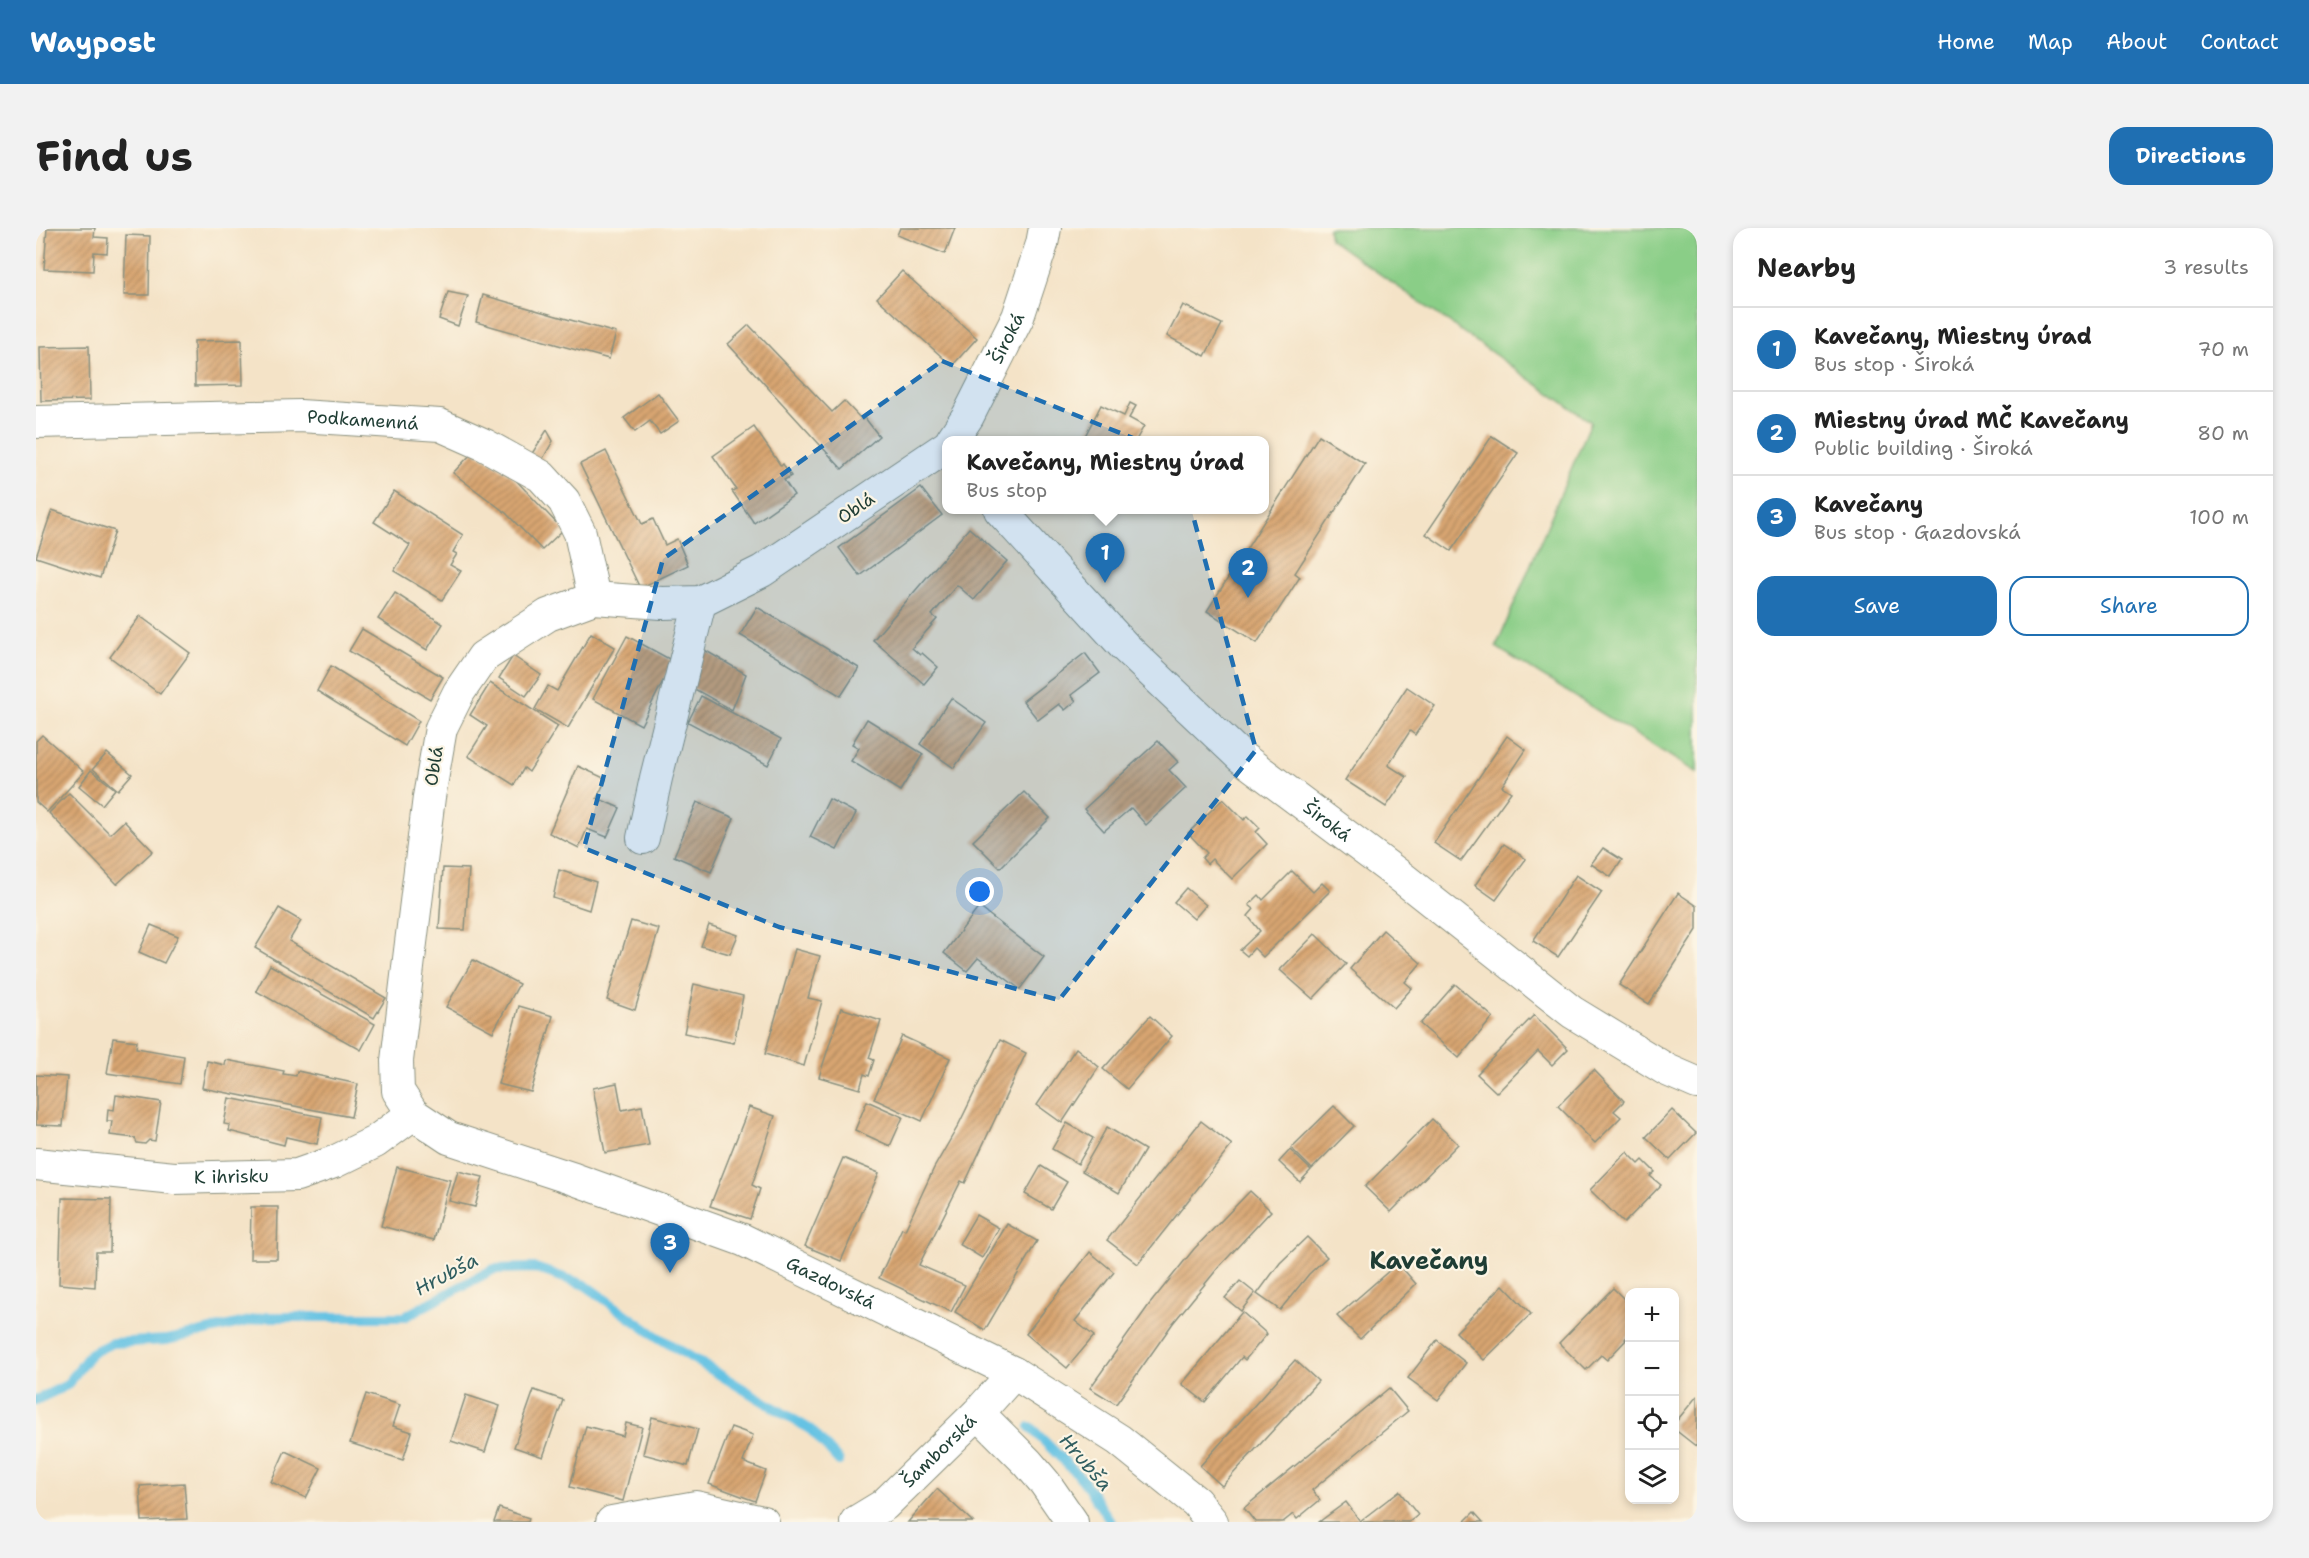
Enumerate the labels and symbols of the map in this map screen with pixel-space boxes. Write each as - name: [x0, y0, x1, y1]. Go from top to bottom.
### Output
- street label: Široká: [984, 309, 1030, 368]
- street label: Podkamenná: [306, 404, 419, 436]
- street label: Oblá: [833, 487, 879, 529]
- pin: 1: [1086, 534, 1124, 583]
- pin: 2: [1228, 548, 1268, 598]
- street label: Oblá: [419, 744, 449, 788]
- street label: Široká: [1298, 796, 1356, 847]
- your location: [965, 877, 994, 906]
- street label: K ihrisku: [193, 1164, 269, 1190]
- pin: 3: [650, 1224, 690, 1273]
- district label: Kavečany: [1370, 1245, 1489, 1277]
- water label: Hrubša: [410, 1246, 482, 1302]
- street label: Gazdovská: [782, 1251, 879, 1315]
- street label: Šamborská: [897, 1409, 982, 1493]
- water label: Hrubša: [1054, 1428, 1118, 1496]

